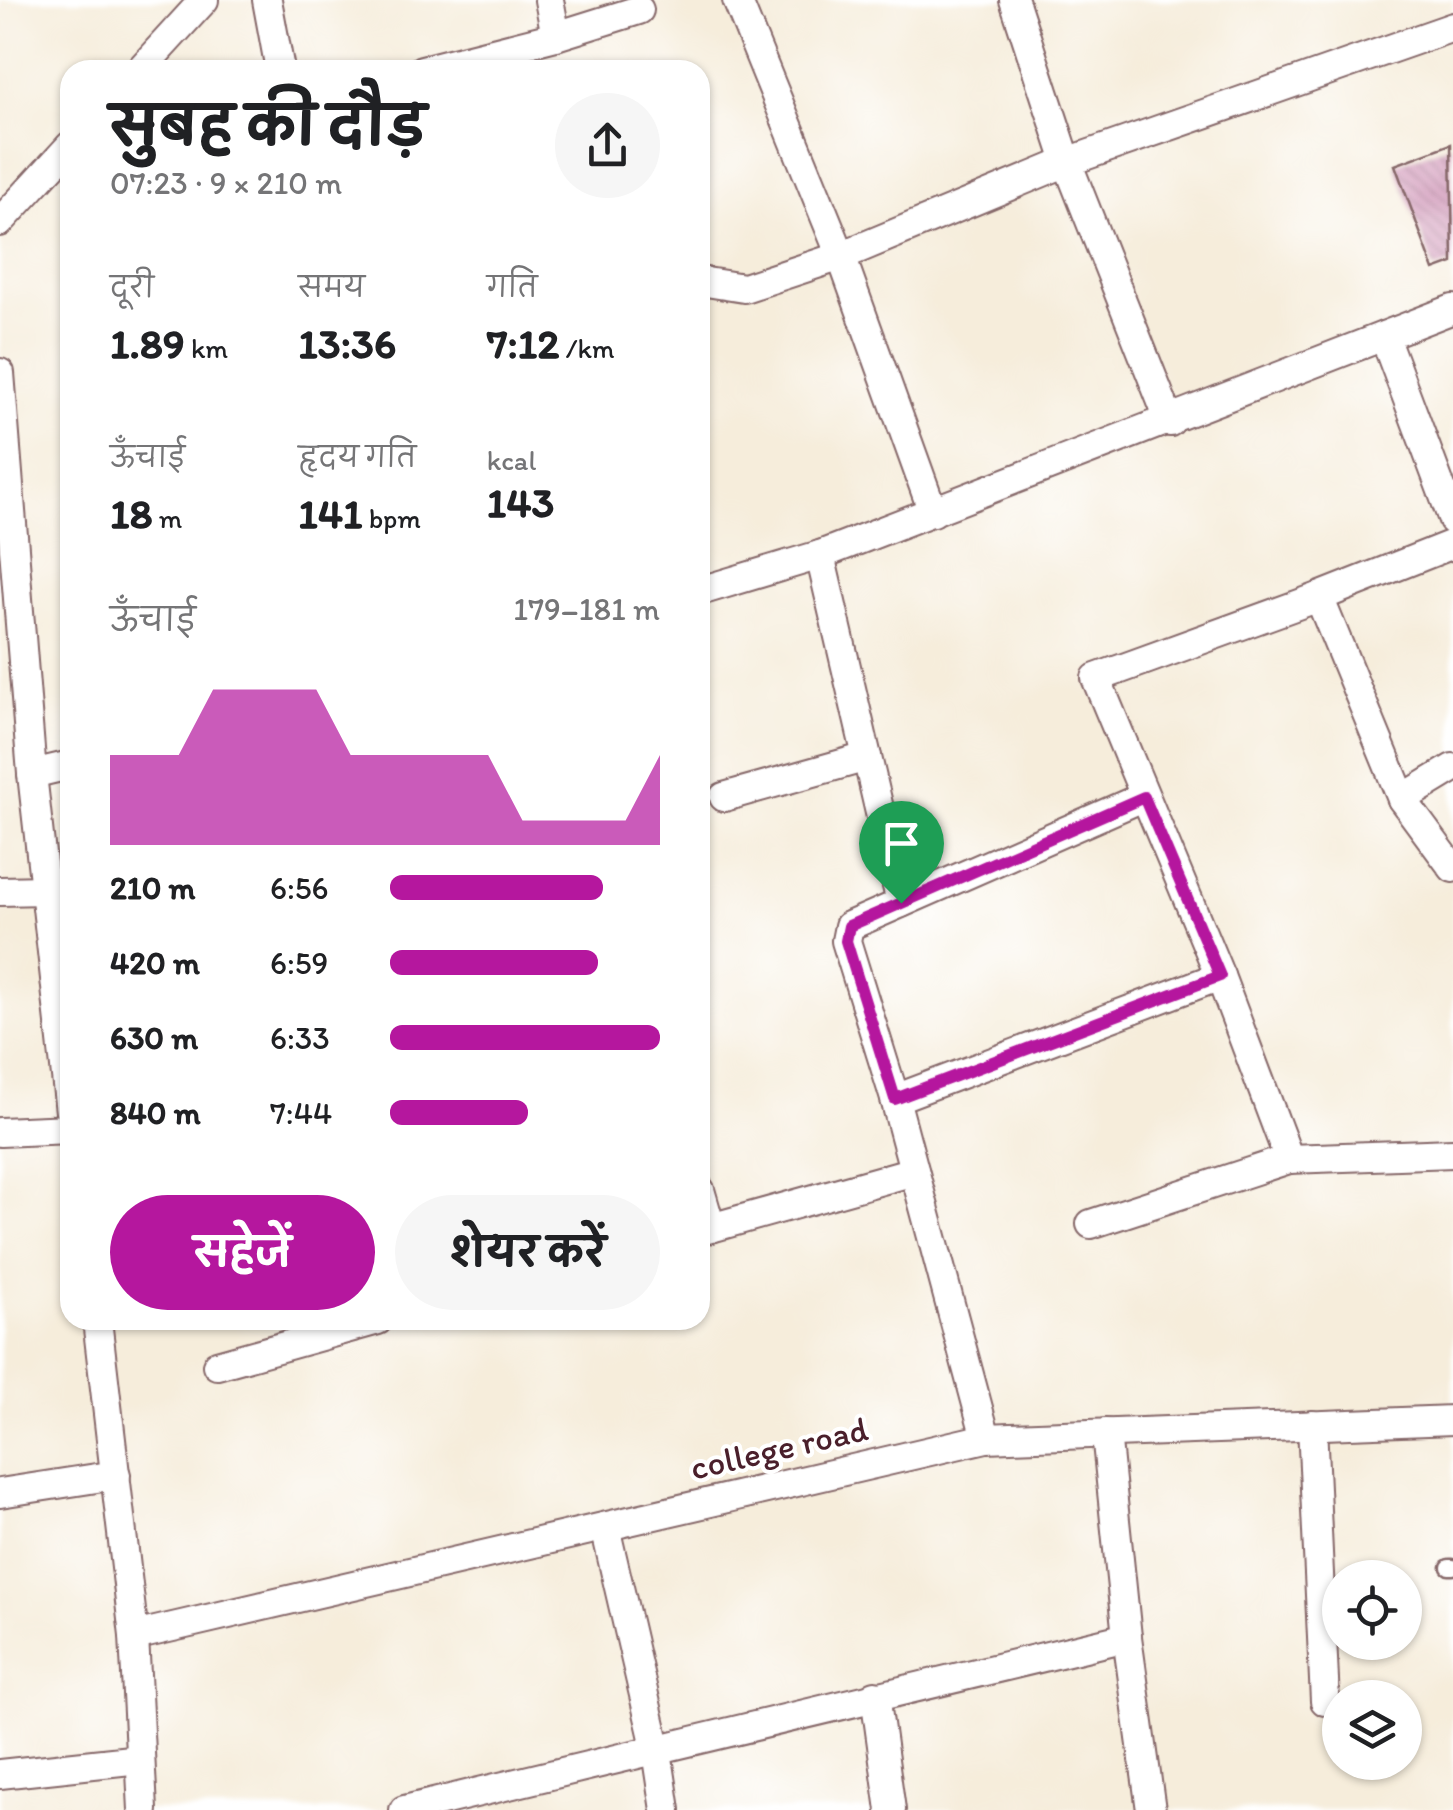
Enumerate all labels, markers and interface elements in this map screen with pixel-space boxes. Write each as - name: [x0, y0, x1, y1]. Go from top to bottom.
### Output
- text: सुबह की दौड़: [110, 93, 426, 159]
- button: share: [555, 93, 660, 198]
- text: 07:23 · 9 × 210 m: [110, 164, 342, 202]
- text: दूरी: [110, 270, 154, 304]
- text: समय: [298, 270, 365, 304]
- text: गति: [487, 270, 538, 304]
- text: 1.89: [110, 318, 185, 369]
- text: 13:36: [298, 318, 396, 369]
- text: 7:12: [487, 318, 559, 369]
- text: km: [185, 331, 228, 365]
- text: /km: [559, 331, 614, 365]
- text: ऊँचाई: [110, 440, 185, 474]
- text: हृदय गति: [298, 440, 416, 474]
- text: kcal: [487, 443, 536, 477]
- text: 143: [487, 477, 554, 528]
- text: 18: [110, 488, 153, 539]
- text: 141: [298, 488, 363, 539]
- text: m: [153, 501, 182, 535]
- text: bpm: [363, 501, 421, 535]
- text: 179–181 m: [513, 590, 660, 628]
- text: ऊँचाई: [110, 601, 196, 639]
- pin: [859, 801, 944, 904]
- icon: arrive: [874, 816, 929, 871]
- text: 210 m: [110, 869, 196, 907]
- text: 6:56: [270, 869, 329, 907]
- text: 420 m: [110, 944, 200, 982]
- text: 6:59: [270, 944, 328, 982]
- text: 630 m: [110, 1019, 198, 1057]
- text: 6:33: [270, 1019, 330, 1057]
- text: 840 m: [110, 1094, 201, 1132]
- text: 7:44: [270, 1094, 332, 1132]
- button: सहेजें: [110, 1195, 375, 1310]
- button: शेयर करें: [395, 1195, 660, 1310]
- street label: college road: [686, 1407, 872, 1489]
- map controls: [1322, 1560, 1422, 1780]
- button: locate: [1322, 1560, 1422, 1660]
- button: layers: [1322, 1680, 1422, 1780]

